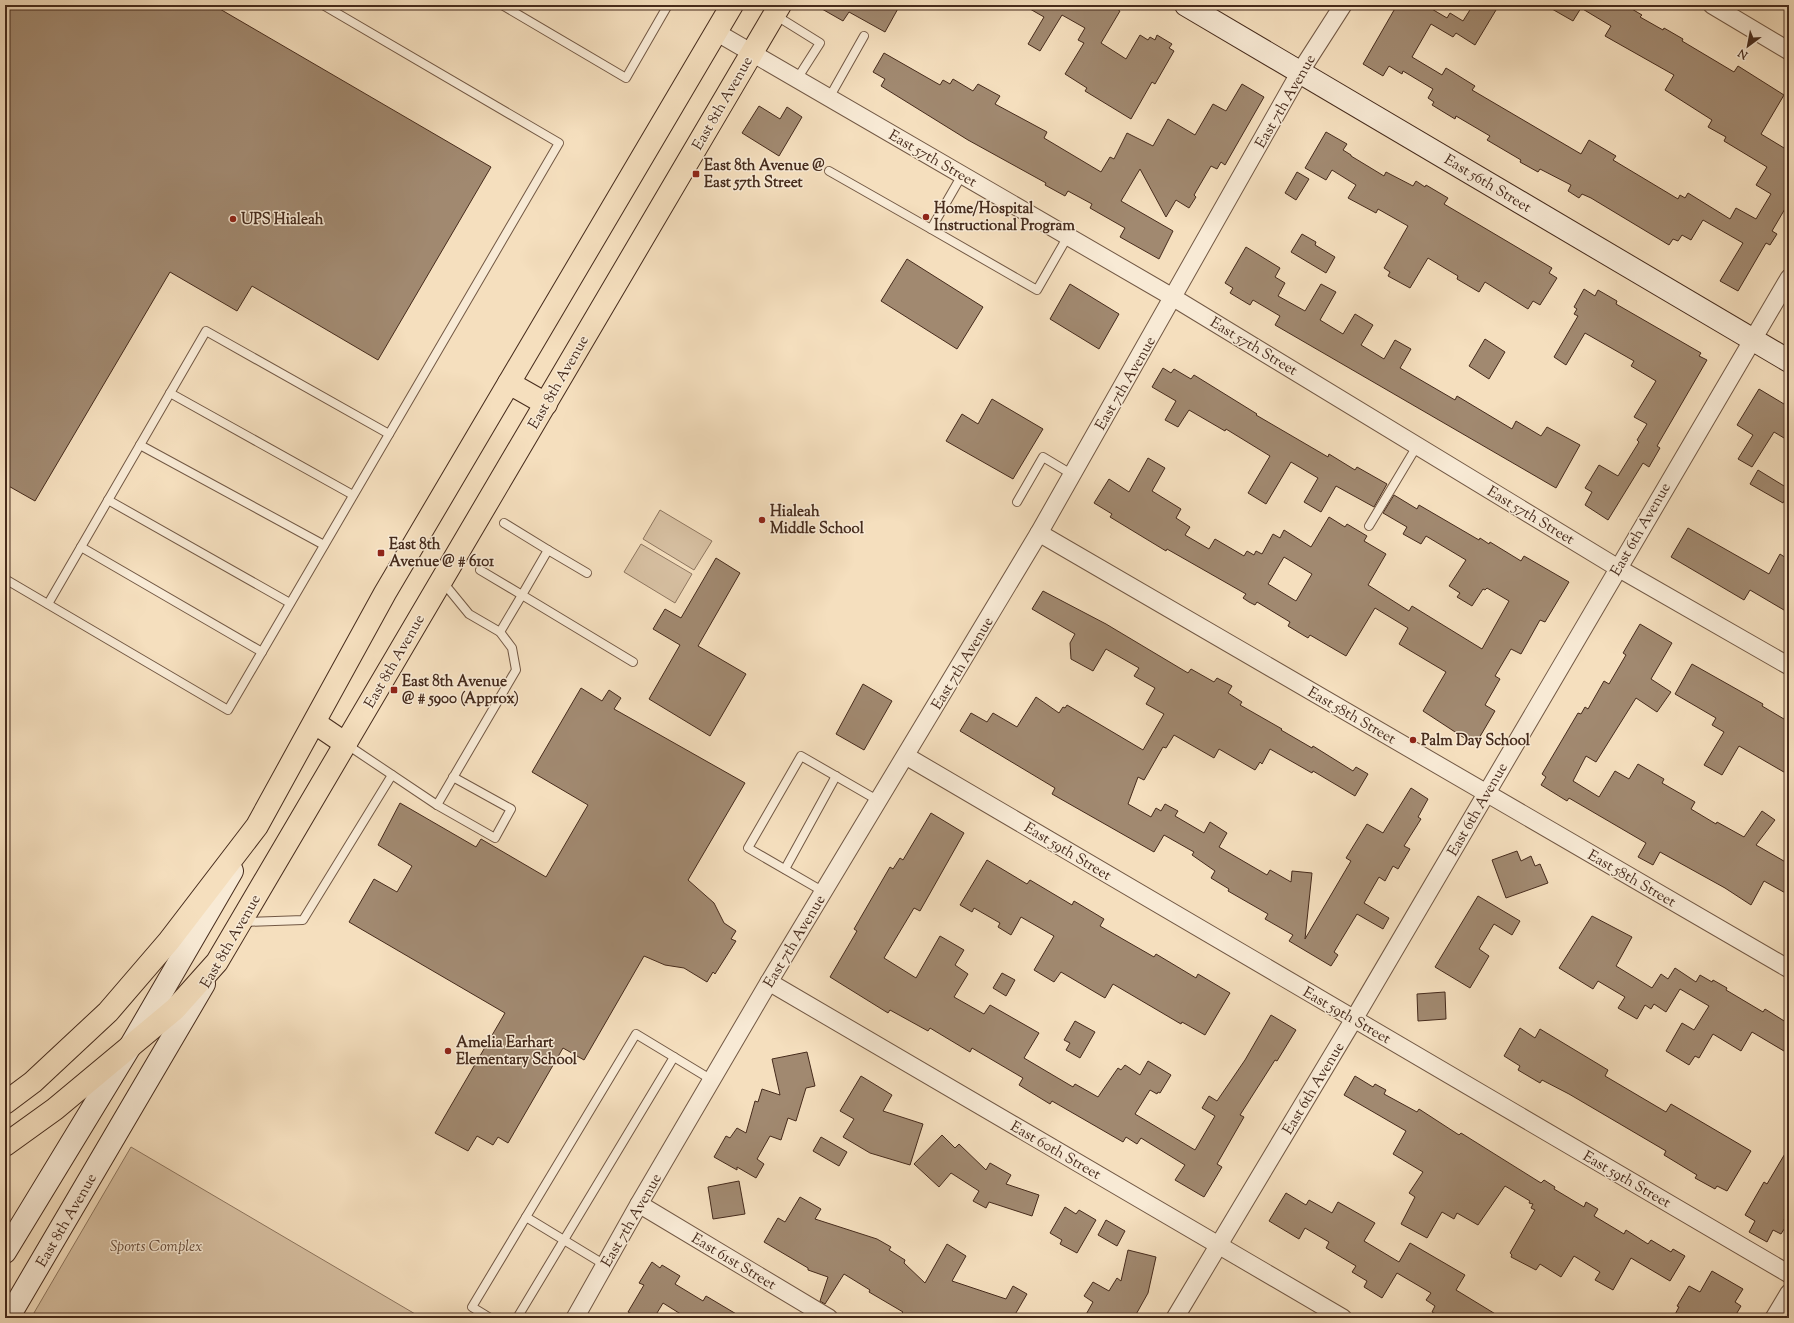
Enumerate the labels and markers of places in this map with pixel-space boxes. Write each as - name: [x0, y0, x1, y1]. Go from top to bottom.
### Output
- place label: East 8th Avenue @ East 57th Street: [704, 156, 824, 194]
- marker: East 8th Avenue @ East 57th Street: [691, 169, 701, 179]
- place label: Home/Hospital Instructional Program: [934, 199, 1075, 237]
- place label: UPS Hialeah: [241, 210, 324, 231]
- marker: Home/Hospital Instructional Program: [921, 212, 931, 222]
- marker: UPS Hialeah: [228, 214, 238, 224]
- place label: Hialeah Middle School: [770, 502, 865, 540]
- marker: Hialeah Middle School: [757, 515, 767, 525]
- place label: East 8th Avenue @ # 6101: [389, 535, 495, 573]
- marker: East 8th Avenue @ # 6101: [376, 548, 386, 558]
- place label: East 8th Avenue @ # 5900 (Approx): [402, 672, 519, 710]
- marker: East 8th Avenue @ # 5900 (Approx): [389, 685, 399, 695]
- place label: Palm Day School: [1421, 731, 1531, 752]
- marker: Palm Day School: [1408, 735, 1418, 745]
- place label: Amelia Earhart Elementary School: [456, 1033, 578, 1071]
- marker: Amelia Earhart Elementary School: [443, 1046, 453, 1056]

